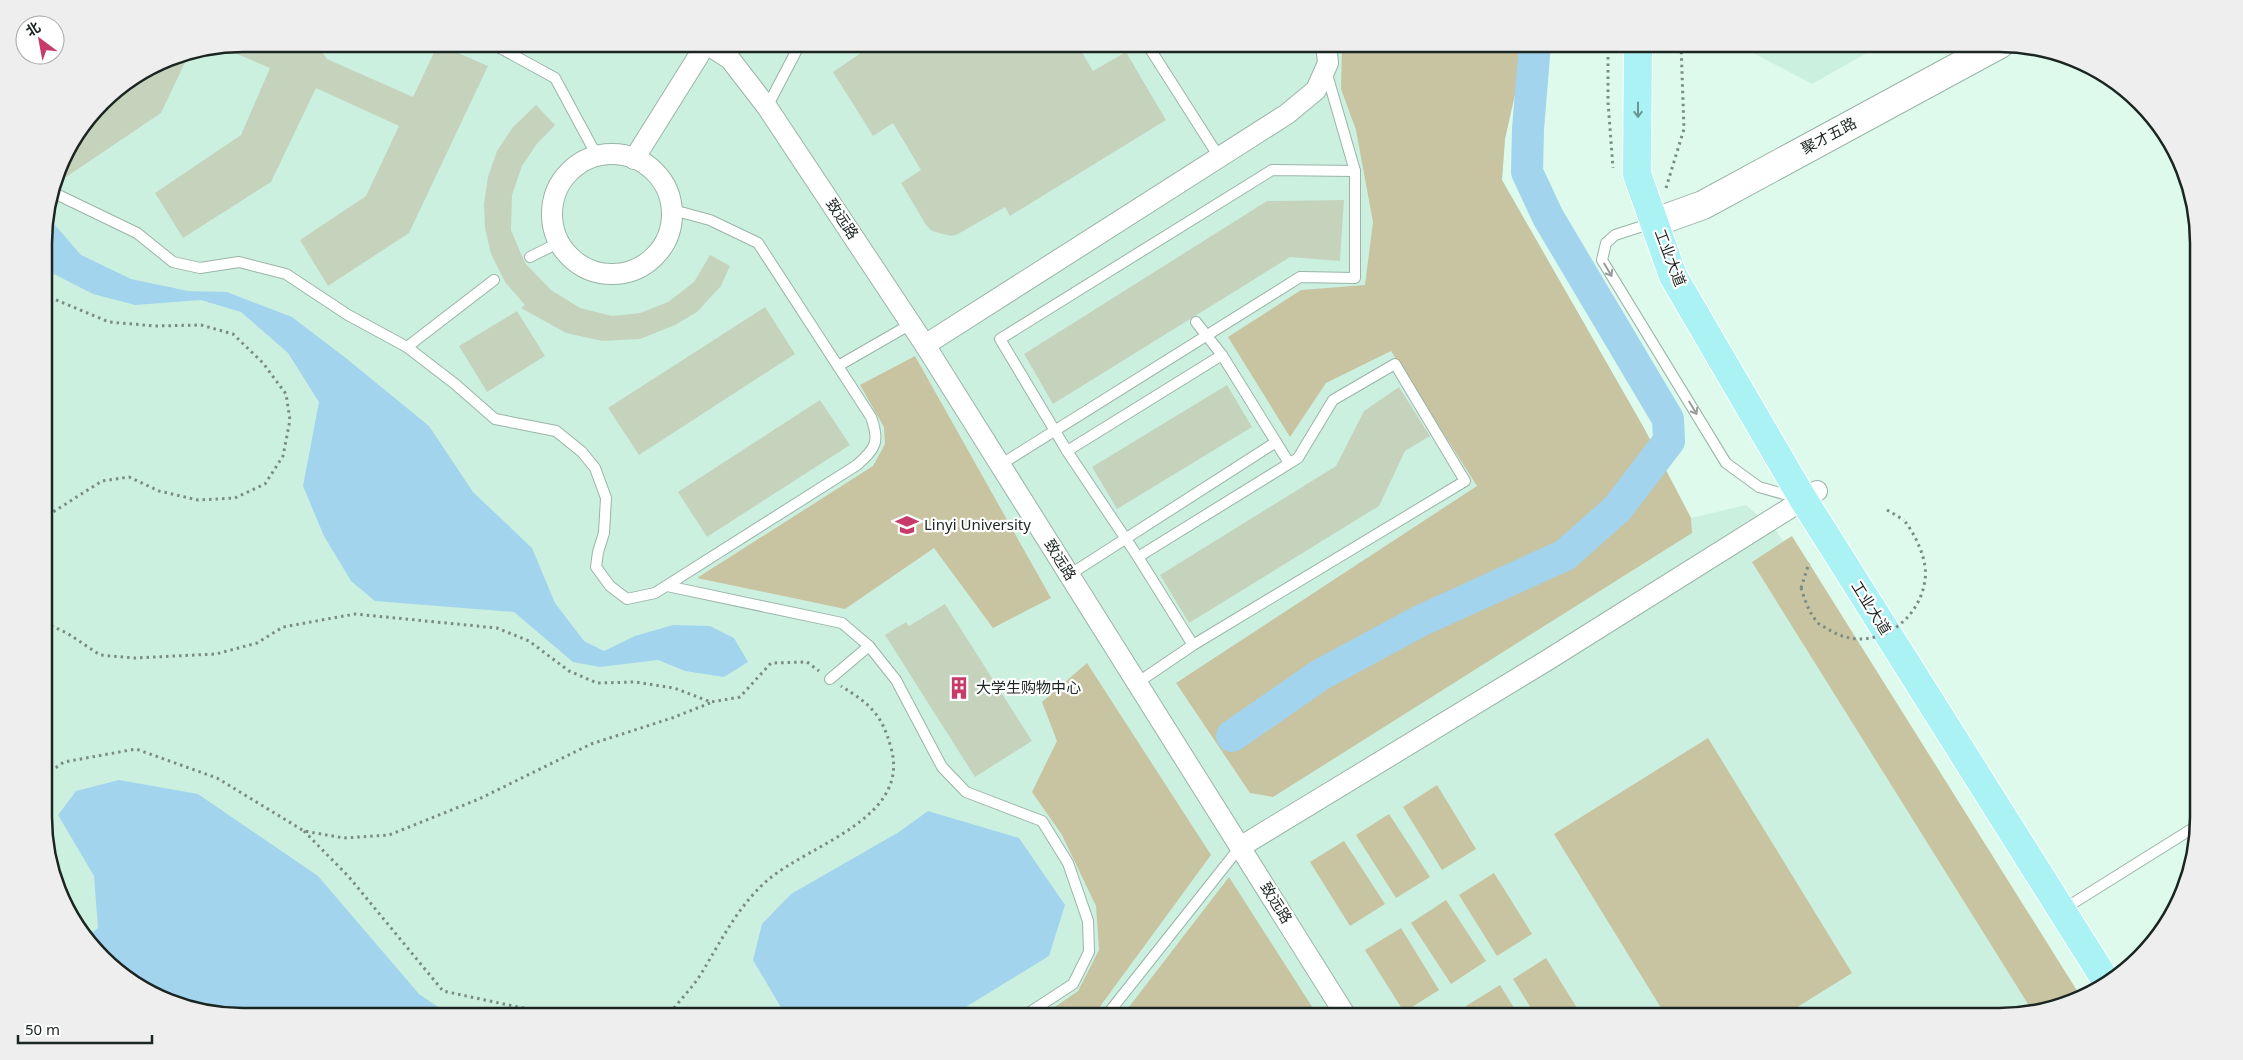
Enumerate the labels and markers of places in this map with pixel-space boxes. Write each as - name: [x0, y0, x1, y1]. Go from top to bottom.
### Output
- school or university icon: Linyi University: [894, 512, 920, 538]
- place label: Linyi University: [924, 514, 1031, 534]
- building icon: 大学生购物中心: [946, 675, 972, 701]
- place label: 大学生购物中心: [976, 677, 1081, 697]

